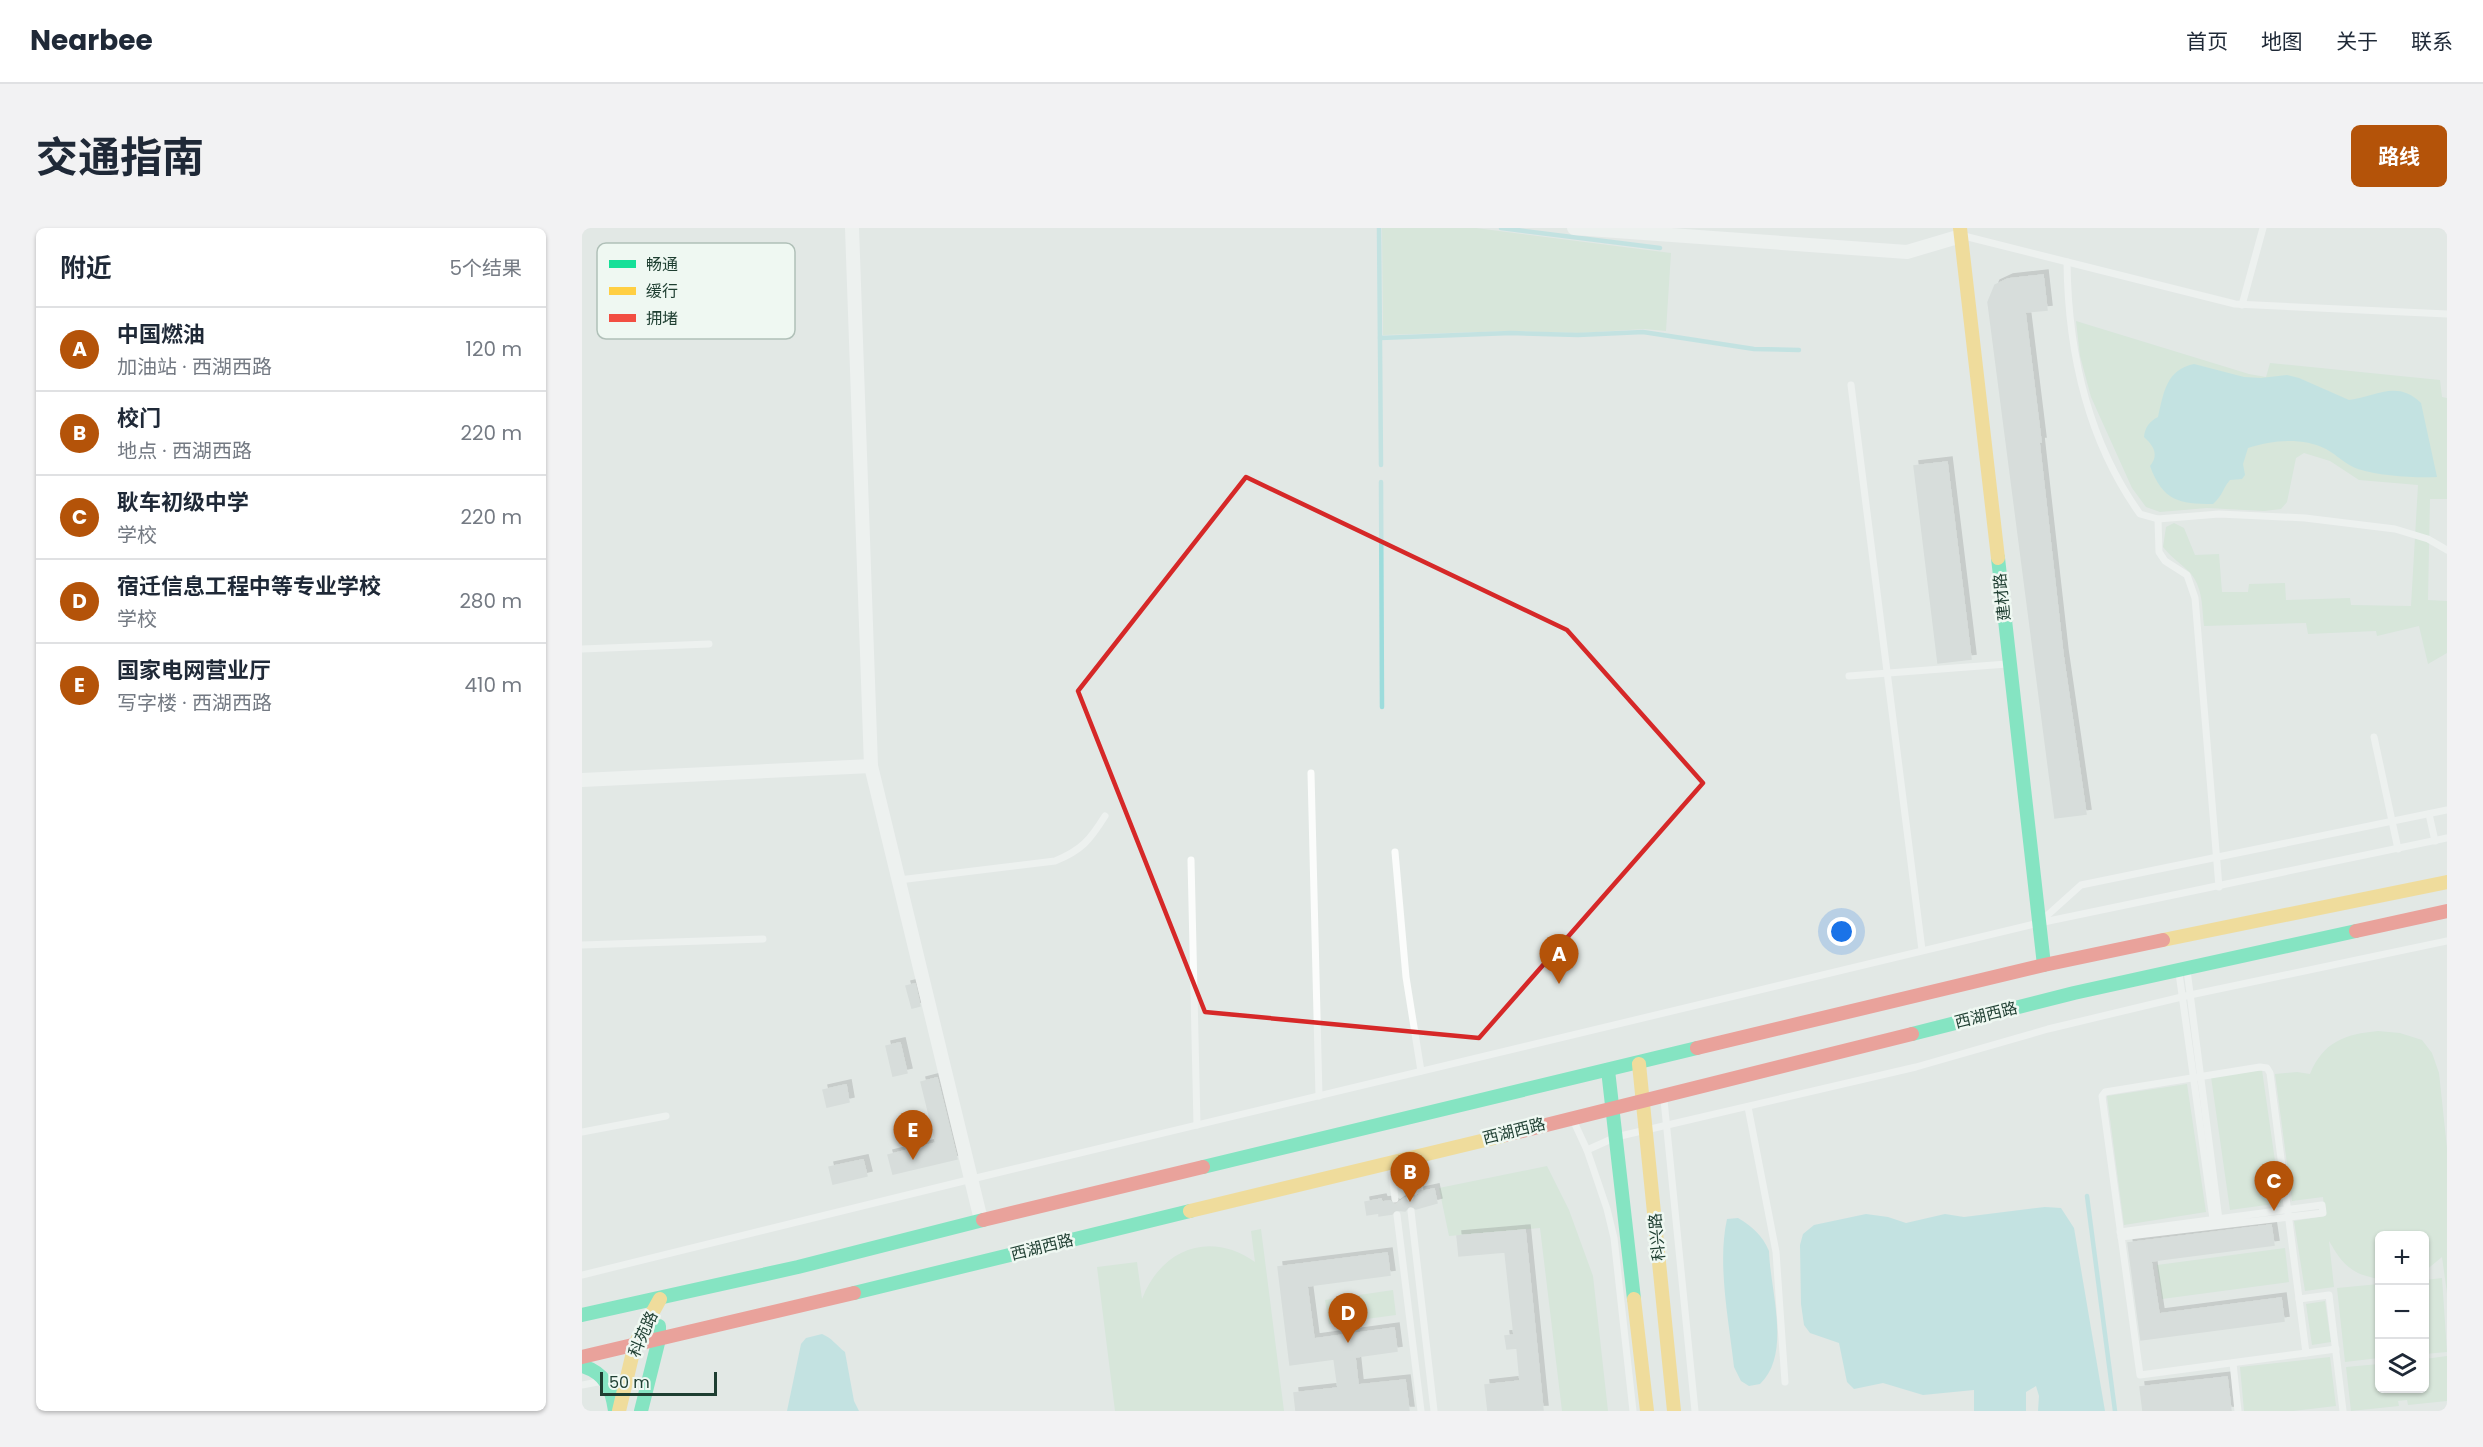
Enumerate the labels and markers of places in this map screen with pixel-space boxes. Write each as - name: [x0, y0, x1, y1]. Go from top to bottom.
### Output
- pin: A: [1540, 934, 1578, 984]
- pin: E: [894, 1110, 932, 1160]
- pin: B: [1390, 1152, 1430, 1202]
- pin: C: [2254, 1162, 2294, 1211]
- pin: D: [1328, 1294, 1368, 1343]

